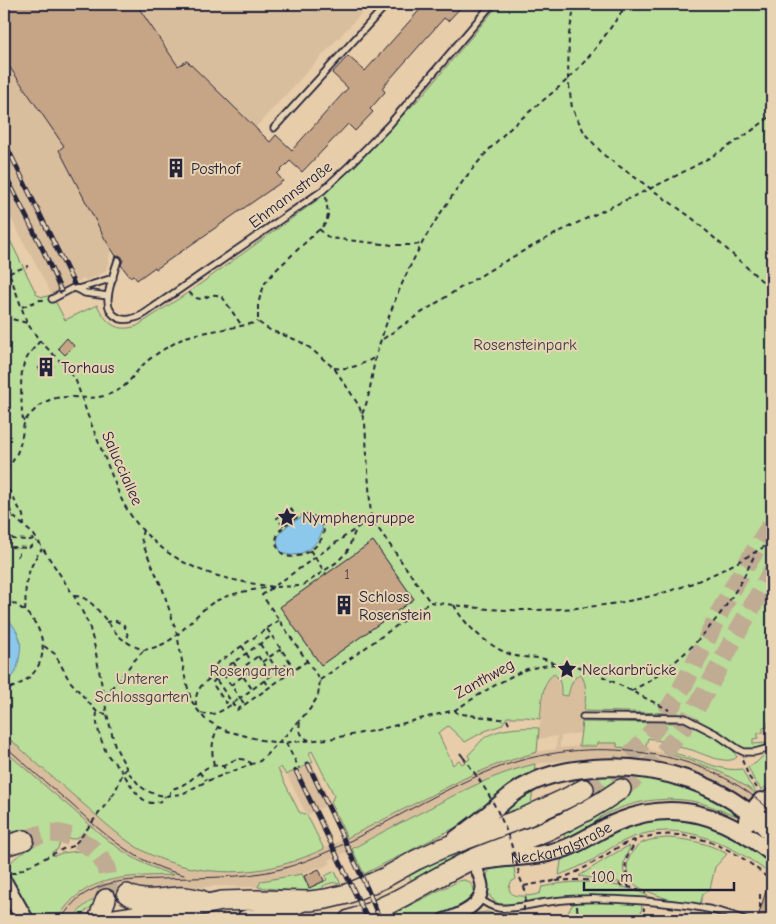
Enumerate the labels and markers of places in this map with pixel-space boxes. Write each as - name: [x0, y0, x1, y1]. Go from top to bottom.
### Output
- building icon: Posthof: [165, 157, 187, 179]
- place label: Posthof: [191, 160, 242, 178]
- building icon: Torhaus: [35, 356, 57, 378]
- place label: Torhaus: [61, 359, 115, 377]
- place icon: Nymphengruppe: [276, 506, 298, 528]
- place label: Nymphengruppe: [302, 509, 415, 527]
- place label: Schloss Rosenstein: [359, 588, 431, 624]
- building icon: Schloss Rosenstein: [333, 594, 355, 616]
- place icon: Neckarbrücke: [556, 658, 578, 680]
- place label: Neckarbrücke: [582, 661, 677, 679]

